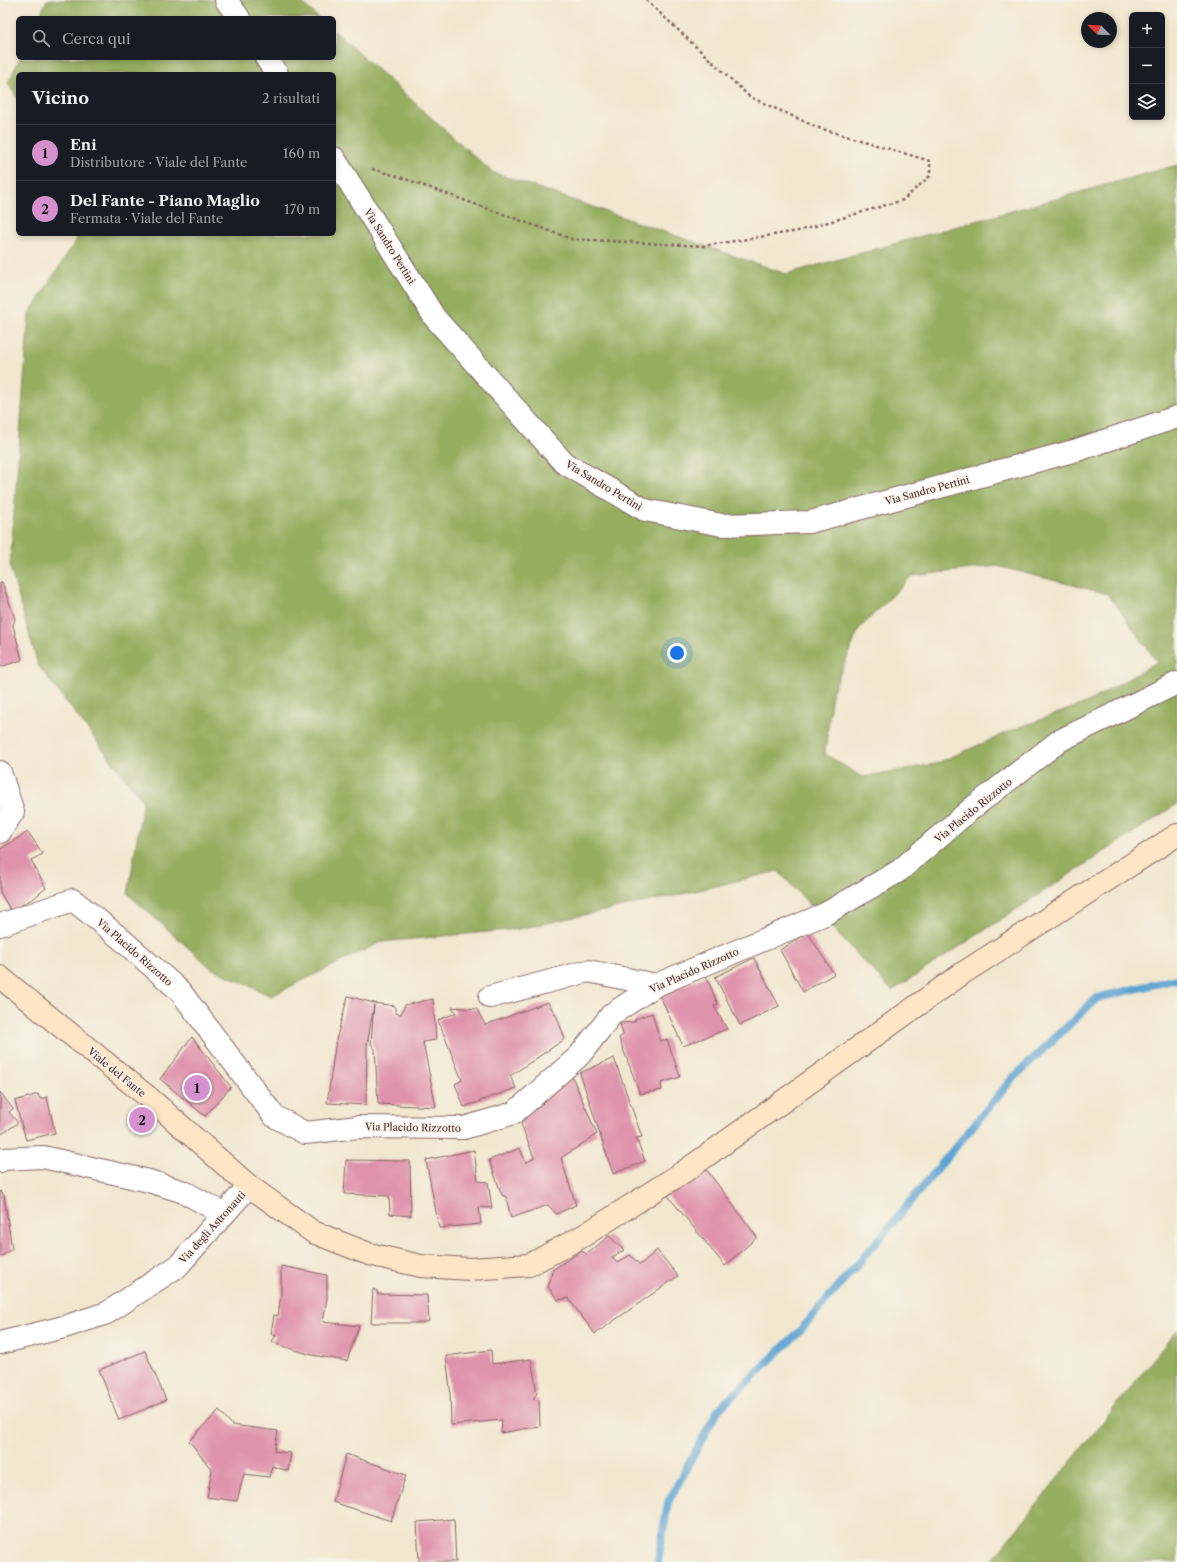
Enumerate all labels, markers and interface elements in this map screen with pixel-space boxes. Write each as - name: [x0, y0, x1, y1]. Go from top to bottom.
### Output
- north arrow: [1081, 12, 1117, 48]
- map controls: [1129, 12, 1165, 120]
- button: +: [1129, 12, 1165, 48]
- search box: [16, 16, 336, 60]
- icon: search: [30, 27, 52, 49]
- text: Cerca qui: [62, 29, 131, 48]
- button: −: [1129, 48, 1165, 84]
- button: layers: [1129, 84, 1165, 120]
- text: Vicino: [32, 88, 89, 108]
- text: 2 risultati: [262, 90, 320, 106]
- text: Eni: [70, 135, 96, 154]
- text: 1: [42, 145, 48, 161]
- text: 160 m: [283, 145, 320, 161]
- text: Distributore · Viale del Fante: [70, 154, 247, 170]
- text: Del Fante - Piano Maglio: [70, 191, 260, 210]
- text: 2: [41, 201, 49, 217]
- text: 170 m: [284, 201, 320, 217]
- street label: Via Sandro Pertini: [361, 205, 418, 286]
- text: Fermata · Viale del Fante: [70, 210, 223, 226]
- street label: Via Sandro Pertini: [562, 457, 644, 513]
- street label: Via Sandro Pertini: [883, 473, 971, 508]
- your location: [667, 643, 687, 663]
- street label: Via Placido Rizzotto: [931, 775, 1015, 846]
- street label: Via Placido Rizzotto: [93, 915, 175, 989]
- street label: Via Placido Rizzotto: [647, 945, 741, 996]
- street label: Viale del Fante: [84, 1044, 149, 1100]
- pin: 1: [184, 1073, 210, 1103]
- pin: 2: [129, 1105, 155, 1135]
- street label: Via Placido Rizzotto: [364, 1120, 461, 1135]
- street label: Via degli Astronauti: [176, 1188, 248, 1267]

